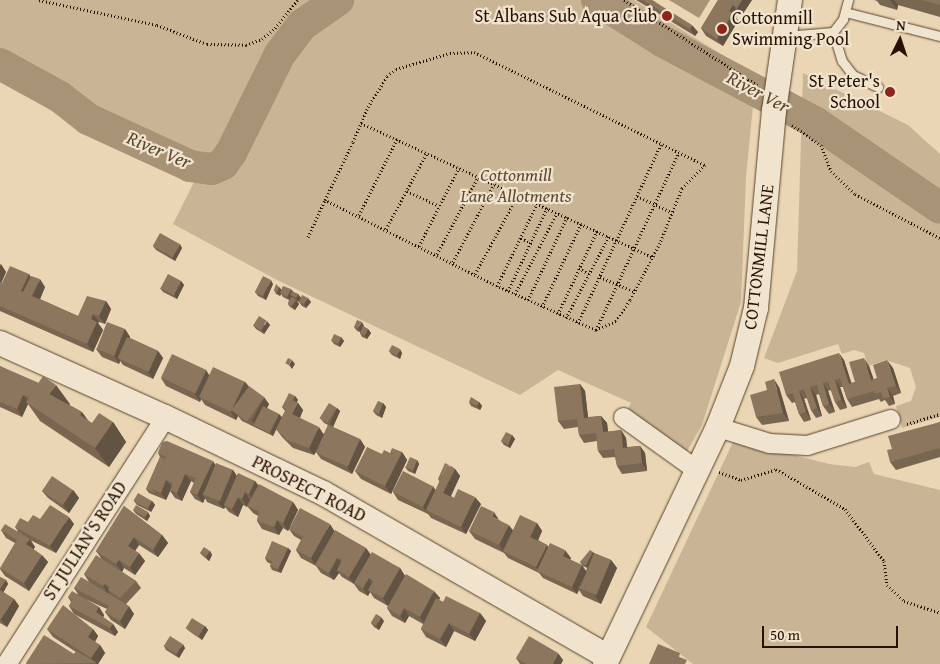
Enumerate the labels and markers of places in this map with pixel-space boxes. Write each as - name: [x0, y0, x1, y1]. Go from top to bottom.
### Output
- place label: St Albans Sub Aqua Club: [475, 5, 657, 27]
- place label: Cottonmill Swimming Pool: [732, 8, 849, 50]
- marker: St Albans Sub Aqua Club: [661, 10, 673, 22]
- marker: Cottonmill Swimming Pool: [716, 23, 728, 35]
- place label: St Peter's School: [809, 71, 880, 114]
- marker: St Peter's School: [884, 86, 896, 98]

